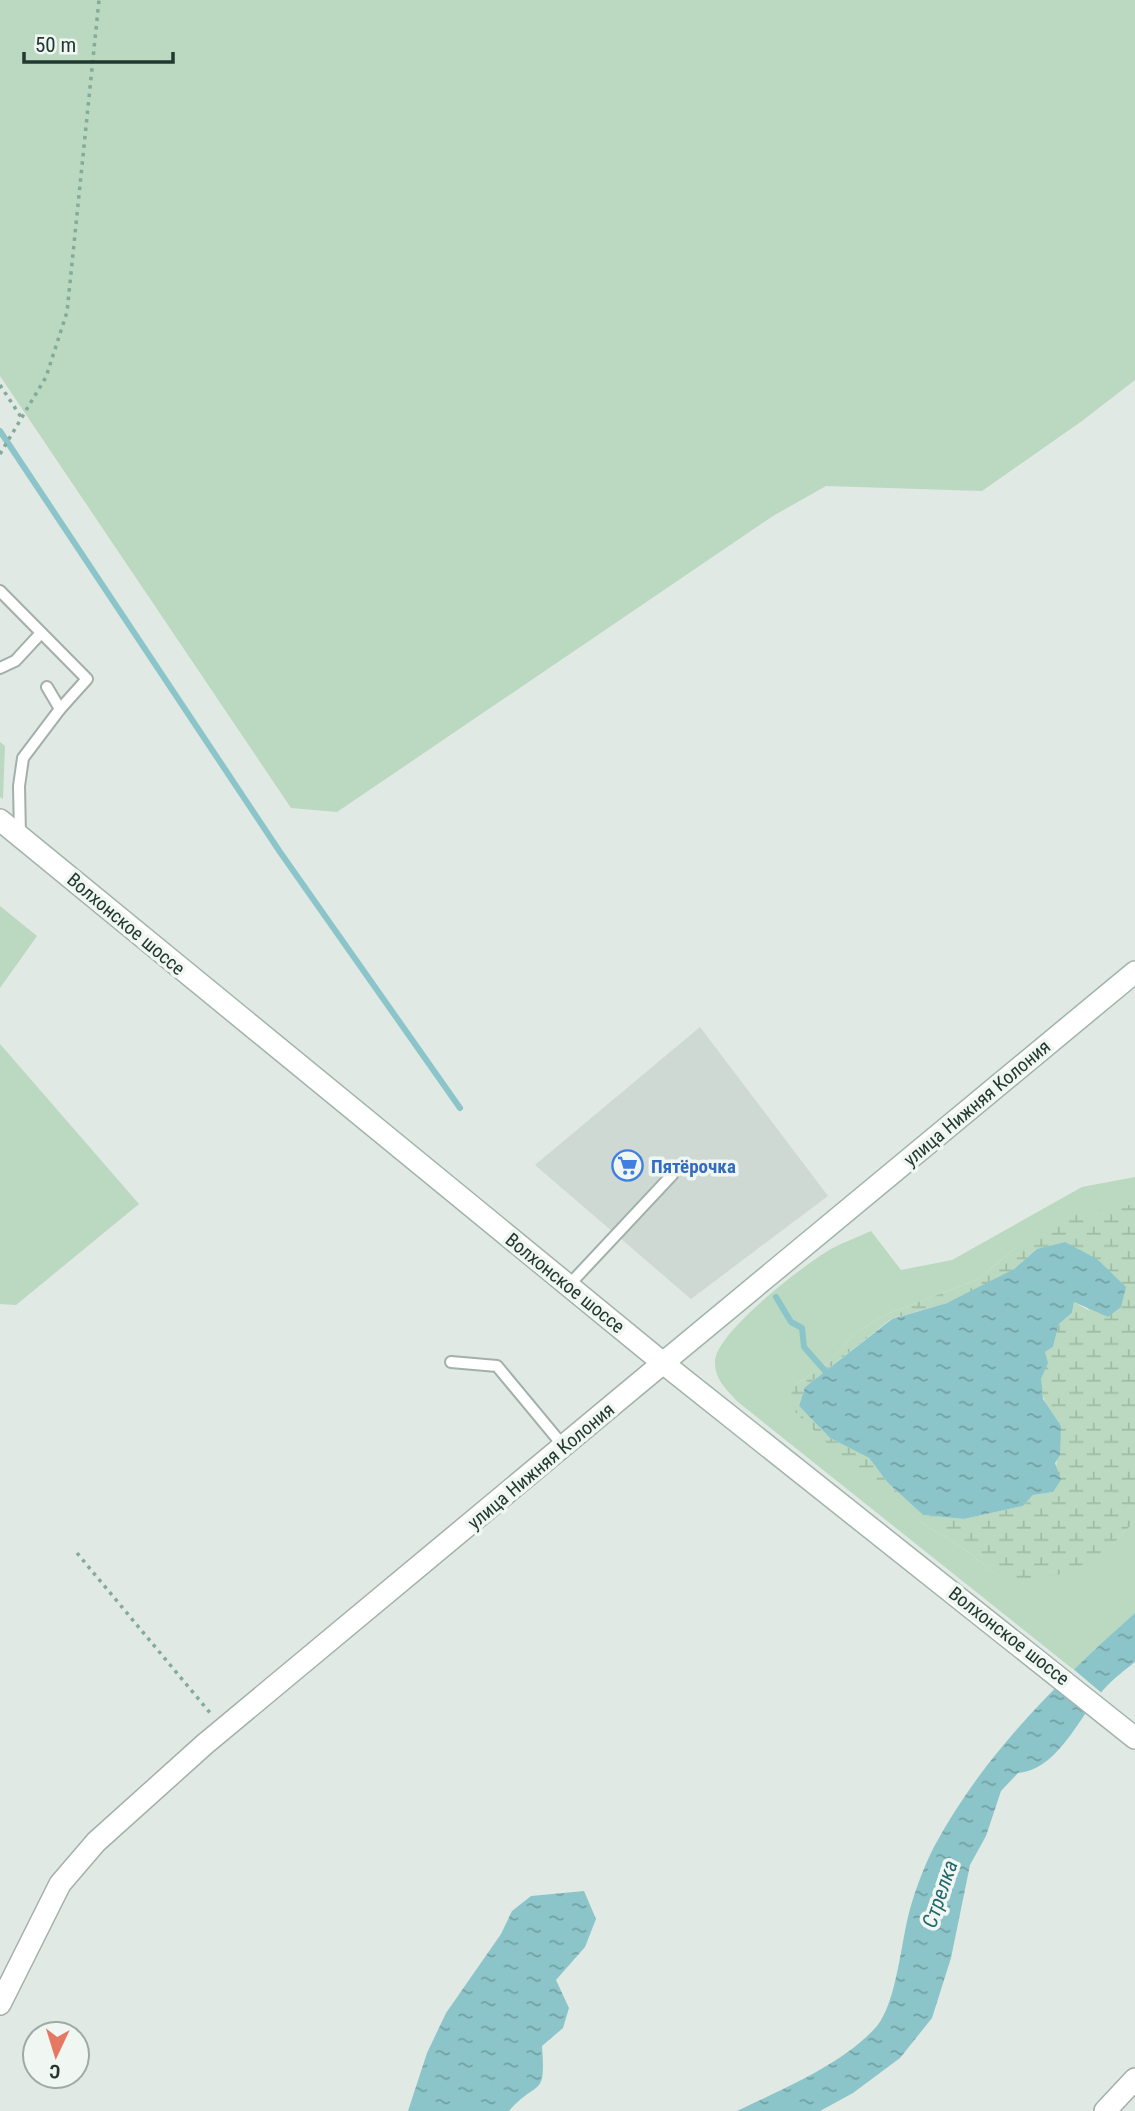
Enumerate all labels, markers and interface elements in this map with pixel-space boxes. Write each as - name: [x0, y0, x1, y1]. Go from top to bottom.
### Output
- scale bar: [24, 21, 173, 65]
- text: 50 m: [35, 33, 76, 57]
- street label: Волхонское шоссе: [62, 868, 190, 980]
- street label: улица Нижняя Колония: [899, 1035, 1055, 1171]
- supermarket icon: Пятёрочка: [611, 1149, 645, 1183]
- place label: Пятёрочка: [651, 1155, 736, 1178]
- street label: Волхонское шоссе: [501, 1228, 629, 1338]
- street label: улица Нижняя Колония: [463, 1398, 619, 1534]
- street label: Волхонское шоссе: [944, 1582, 1074, 1690]
- water label: Стрелка: [917, 1857, 963, 1931]
- north arrow: [21, 2020, 91, 2090]
- text: С: [48, 2060, 61, 2083]

